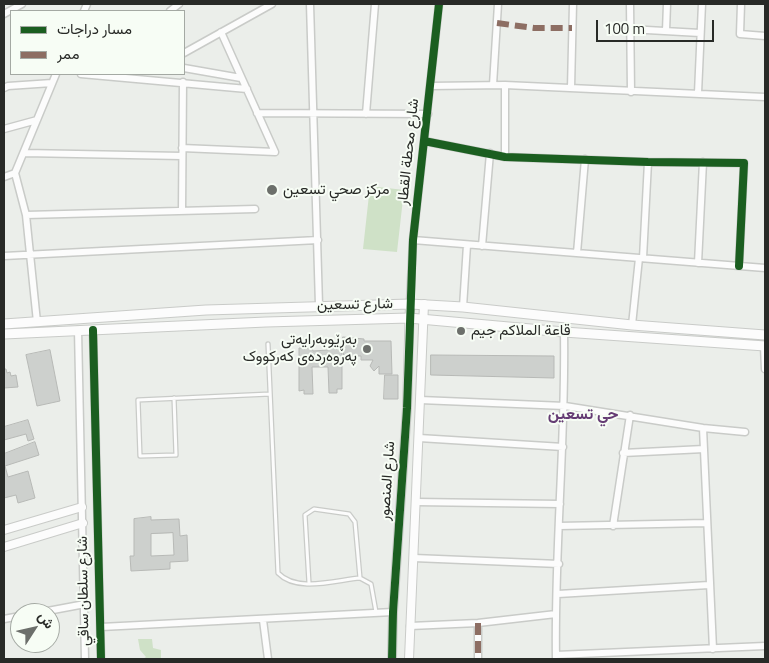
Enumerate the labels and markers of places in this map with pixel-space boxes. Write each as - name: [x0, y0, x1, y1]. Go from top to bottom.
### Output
- place label: مركز صحي تسعين: [283, 181, 390, 199]
- marker: مركز صحي تسعين: [265, 183, 279, 197]
- place label: قاعة الملاكم جيم: [471, 322, 571, 340]
- marker: قاعة الملاكم جيم: [455, 325, 467, 337]
- place label: بەڕێوبەرایەتی پەروەردەی کەرکووک: [243, 331, 357, 366]
- marker: بەڕێوبەرایەتی پەروەردەی کەرکووک: [361, 343, 373, 355]

